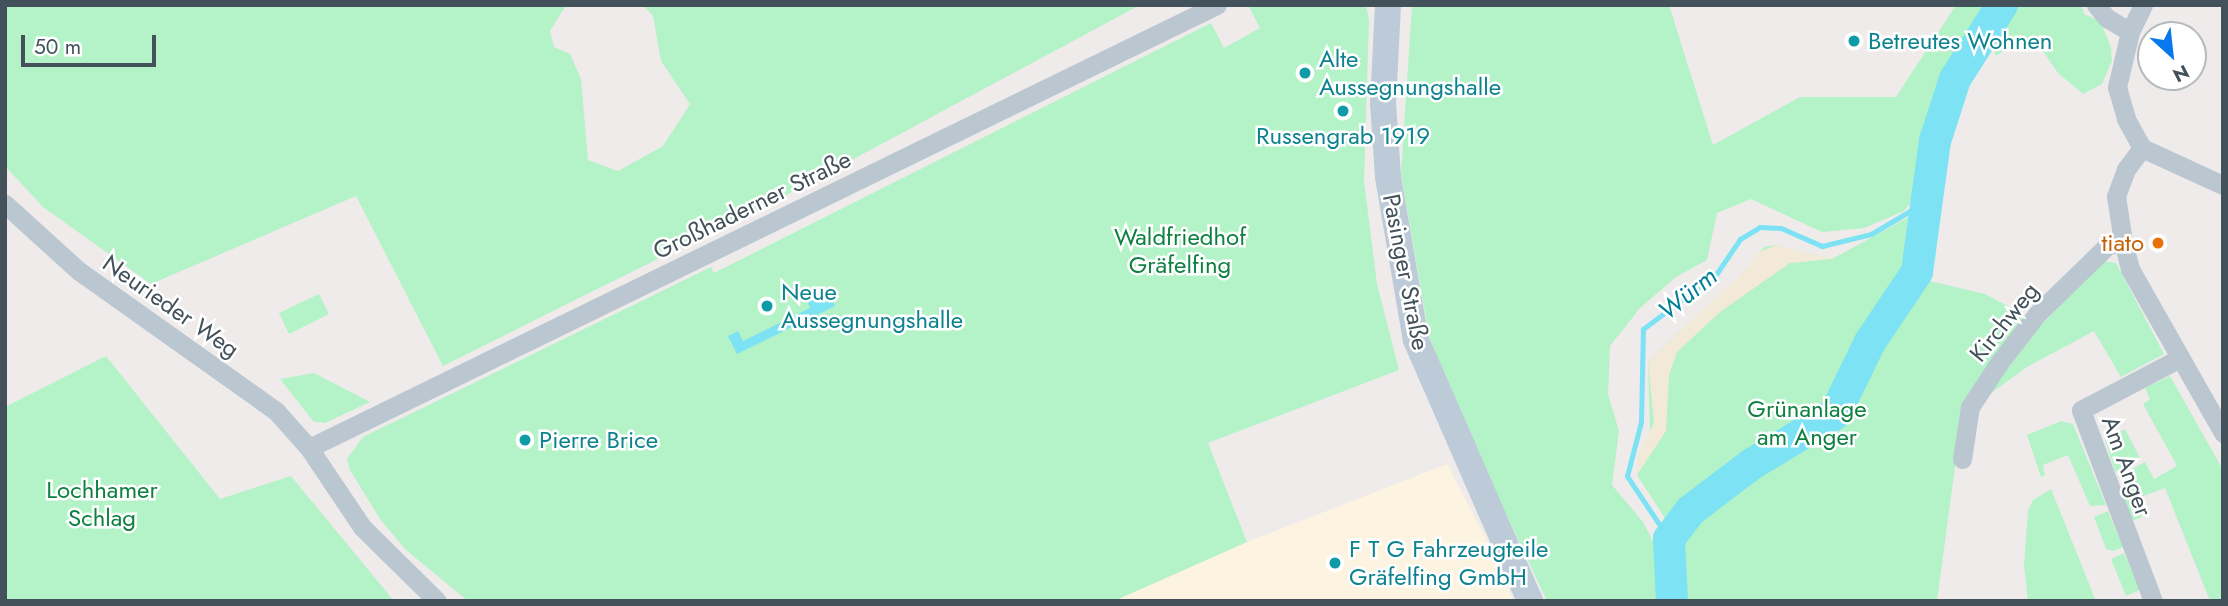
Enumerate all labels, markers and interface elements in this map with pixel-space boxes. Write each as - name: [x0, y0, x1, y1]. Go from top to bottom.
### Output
- scale bar: [24, 21, 159, 65]
- north arrow: [2137, 21, 2207, 91]
- place label: Betreutes Wohnen: [1868, 27, 2052, 55]
- text: 50 m: [34, 32, 81, 62]
- marker: Betreutes Wohnen: [1846, 33, 1862, 49]
- place label: Alte Aussegnungshalle: [1319, 45, 1501, 101]
- text: N: [2168, 58, 2194, 89]
- marker: Alte Aussegnungshalle: [1297, 65, 1313, 81]
- marker: Russengrab 1919: [1335, 103, 1351, 119]
- place label: Russengrab 1919: [1256, 122, 1430, 150]
- street label: Großhaderner Straße: [648, 145, 856, 265]
- street label: Pasinger Straße: [1377, 191, 1435, 353]
- park label: Waldfriedhof Gräfelfing: [1114, 223, 1246, 279]
- place label: tiato: [2102, 229, 2144, 257]
- marker: tiato: [2150, 235, 2166, 251]
- street label: Neurieder Weg: [97, 248, 245, 364]
- water label: Würm: [1652, 261, 1724, 327]
- street label: Kirchweg: [1963, 277, 2045, 367]
- place label: Neue Aussegnungshalle: [781, 278, 963, 334]
- marker: Neue Aussegnungshalle: [759, 298, 775, 314]
- park label: Grünanlage am Anger: [1747, 395, 1867, 451]
- street label: Am Anger: [2096, 412, 2158, 520]
- place label: Pierre Brice: [539, 426, 658, 454]
- marker: Pierre Brice: [517, 432, 533, 448]
- park label: Lochhamer Schlag: [46, 476, 158, 532]
- place label: F T G Fahrzeugteile Gräfelfing GmbH: [1349, 535, 1548, 591]
- marker: F T G Fahrzeugteile Gräfelfing GmbH: [1327, 555, 1343, 571]

